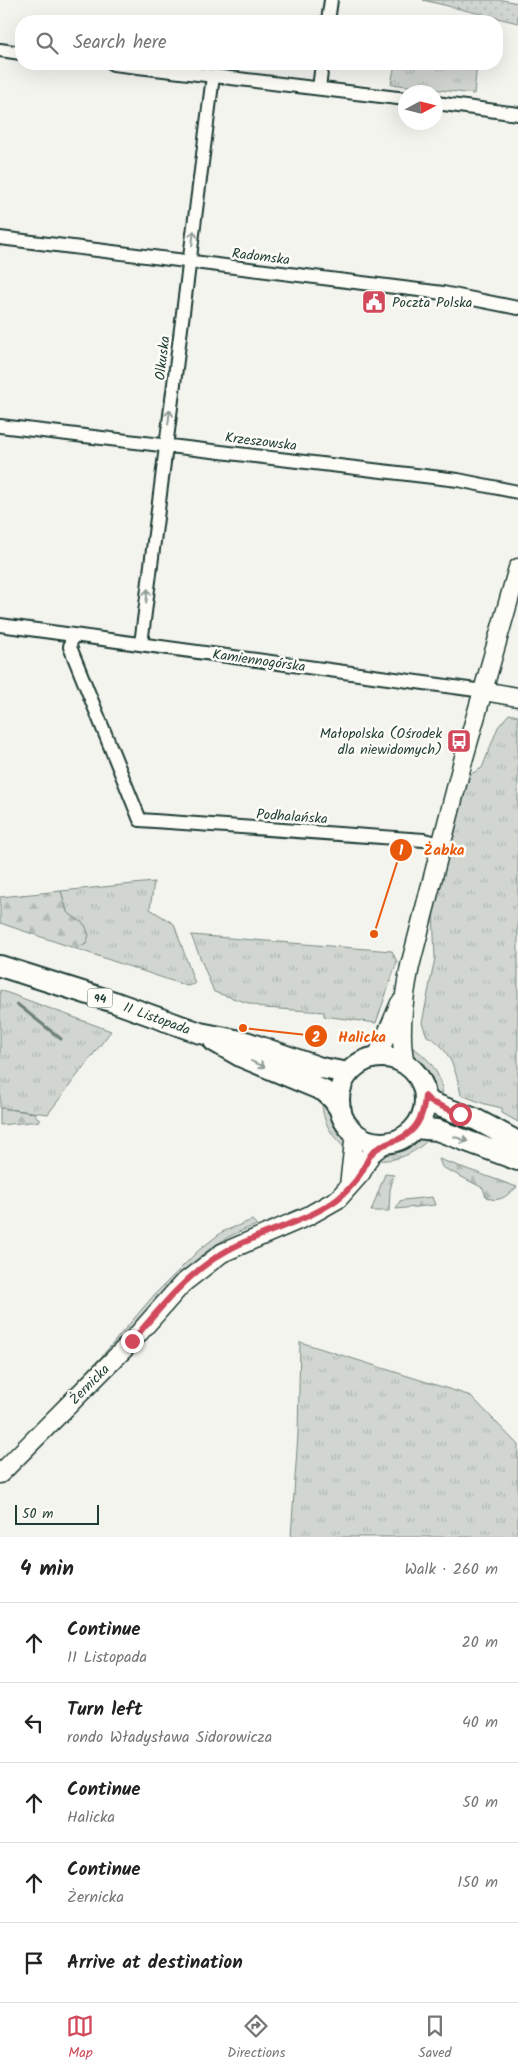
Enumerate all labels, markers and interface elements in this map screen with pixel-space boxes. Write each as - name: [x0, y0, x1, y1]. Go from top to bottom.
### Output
- search box: [15, 15, 503, 70]
- text: Search here: [73, 28, 167, 58]
- icon: search: [33, 29, 61, 57]
- north arrow: [398, 85, 443, 130]
- one-way arrow: [188, 231, 198, 247]
- street label: Radomska: [231, 243, 291, 271]
- public building icon: Poczta Polska: [361, 289, 387, 315]
- place label: Poczta Polska: [392, 292, 472, 314]
- street label: Olkuska: [149, 335, 177, 382]
- one-way arrow: [165, 409, 175, 425]
- street label: Krzeszowska: [224, 427, 298, 457]
- one-way arrow: [142, 588, 152, 604]
- street label: Kamiennogórska: [211, 644, 307, 678]
- place label: Małopolska (Ośrodek dla niewidomych): [320, 723, 442, 761]
- bus stop icon: Małopolska (Ośrodek dla niewidomych): [446, 728, 472, 754]
- street label: Podhalańska: [255, 804, 328, 830]
- callout: Żabka: [389, 835, 475, 865]
- text: 1: [399, 839, 404, 863]
- text: Żabka: [424, 839, 465, 863]
- road number: 94: [88, 988, 112, 1008]
- street label: 11 Listopada: [120, 997, 193, 1041]
- callout: Halicka: [303, 1021, 396, 1051]
- text: 2: [312, 1026, 321, 1050]
- text: Halicka: [338, 1026, 386, 1050]
- one-way arrow: [250, 1060, 265, 1069]
- route start: [449, 1103, 472, 1126]
- one-way arrow: [453, 1135, 469, 1144]
- route end: [121, 1330, 144, 1353]
- street label: Żernicka: [64, 1359, 115, 1410]
- scale bar: [15, 1502, 99, 1525]
- text: 50 m: [22, 1503, 53, 1525]
- text: 4 min: [20, 1553, 74, 1586]
- text: Walk · 260 m: [405, 1557, 498, 1582]
- text: Continue: [67, 1615, 140, 1645]
- icon: ahead: [20, 1629, 48, 1657]
- text: 20 m: [462, 1630, 498, 1655]
- text: 11 Listopada: [67, 1645, 147, 1670]
- text: Turn left: [67, 1695, 142, 1725]
- icon: left: [20, 1709, 48, 1737]
- text: 40 m: [462, 1710, 498, 1735]
- text: rondo Władysława Sidorowicza: [67, 1725, 272, 1750]
- text: Continue: [67, 1775, 140, 1805]
- icon: ahead: [20, 1789, 48, 1817]
- text: 50 m: [462, 1790, 498, 1815]
- text: Halicka: [67, 1805, 115, 1830]
- text: Continue: [67, 1855, 140, 1885]
- icon: ahead: [20, 1869, 48, 1897]
- text: 150 m: [457, 1870, 498, 1895]
- text: Żernicka: [67, 1885, 124, 1910]
- text: Arrive at destination: [67, 1948, 243, 1978]
- icon: arrive: [20, 1949, 48, 1977]
- tab: Map: [66, 2012, 94, 2064]
- tab: Directions: [227, 2012, 285, 2064]
- tab: Saved: [418, 2012, 452, 2064]

